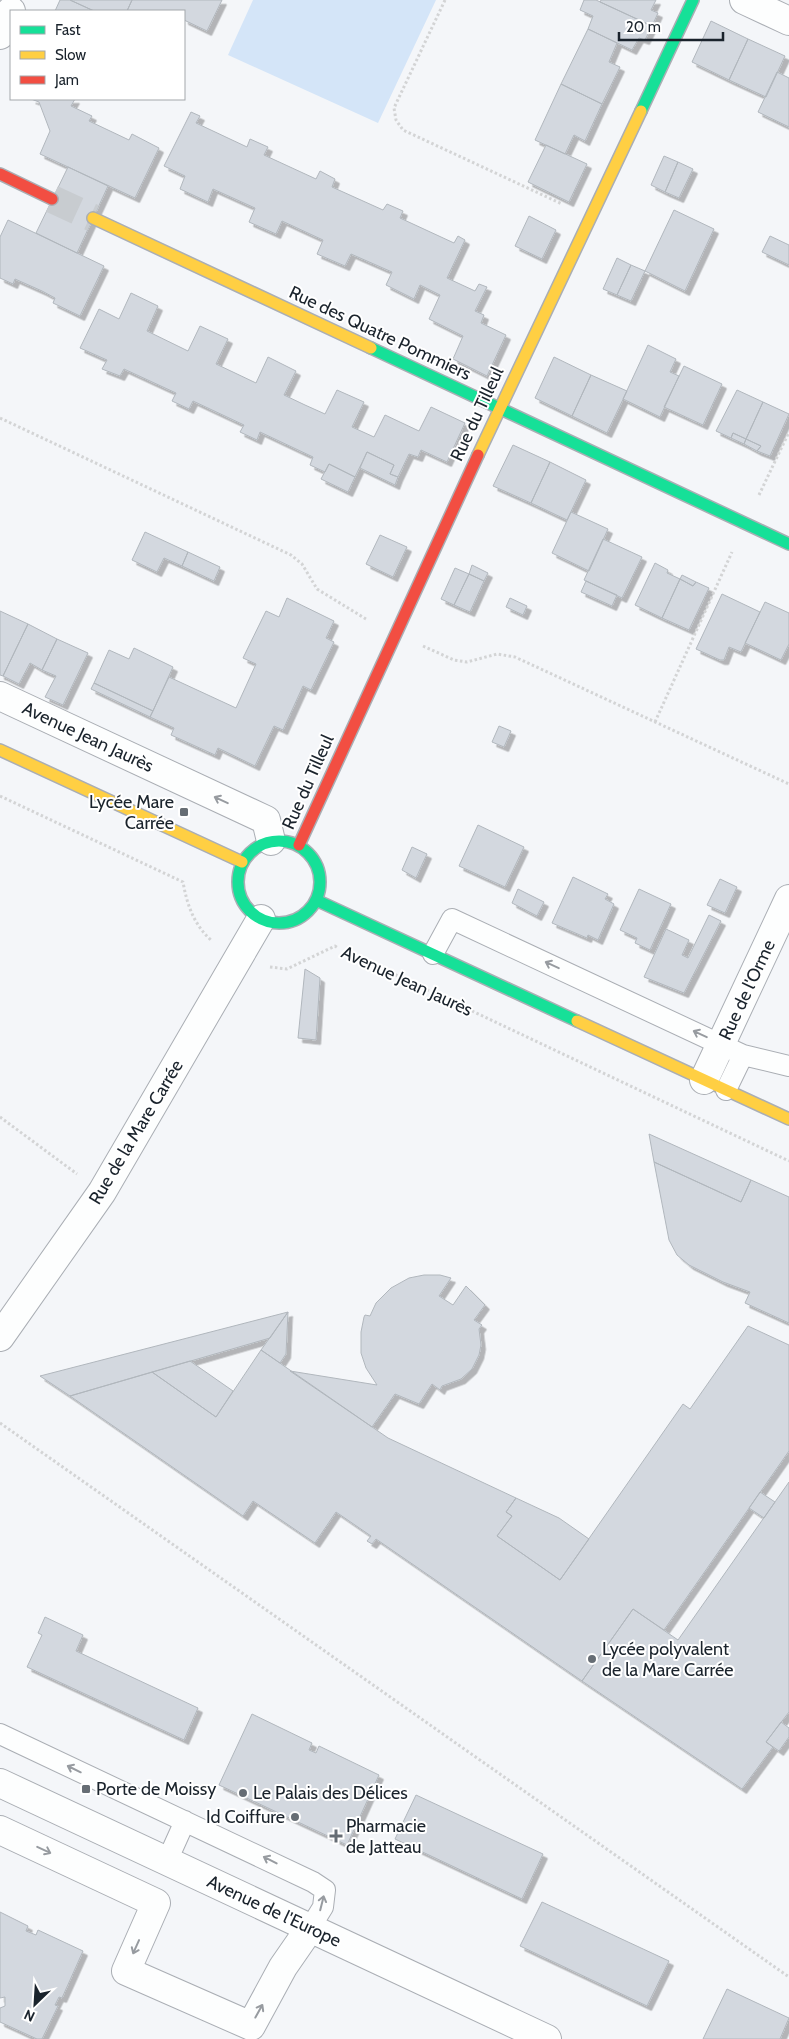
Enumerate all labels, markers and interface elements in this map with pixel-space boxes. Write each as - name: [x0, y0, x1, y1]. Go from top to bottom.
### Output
- legend: [10, 10, 185, 100]
- scale bar: [619, 10, 723, 42]
- text: 20 m: [626, 18, 661, 36]
- text: Fast: [55, 21, 80, 39]
- text: Slow: [55, 46, 86, 64]
- text: Jam: [54, 71, 79, 89]
- street label: Rue des Quatre Pommiers: [286, 281, 474, 385]
- street label: Rue du Tilleul: [446, 363, 509, 465]
- street label: Avenue Jean Jaurès: [19, 697, 157, 777]
- street label: Rue du Tilleul: [277, 731, 339, 833]
- place label: Lycée Mare Carrée: [89, 791, 174, 834]
- one-way arrow: [214, 794, 229, 804]
- marker: Lycée Mare Carrée: [178, 806, 190, 818]
- street label: Rue de l'Orme: [714, 936, 780, 1044]
- street label: Avenue Jean Jaurès: [338, 941, 476, 1021]
- one-way arrow: [545, 960, 560, 970]
- one-way arrow: [693, 1028, 708, 1038]
- street label: Rue de la Mare Carrée: [84, 1056, 188, 1208]
- place label: Lycée polyvalent de la Mare Carrée: [602, 1638, 733, 1681]
- marker: Lycée polyvalent de la Mare Carrée: [586, 1653, 598, 1665]
- one-way arrow: [67, 1764, 82, 1774]
- place label: Porte de Moissy: [96, 1778, 216, 1800]
- place label: Le Palais des Délices: [253, 1782, 408, 1804]
- marker: Porte de Moissy: [80, 1783, 92, 1795]
- marker: Le Palais des Délices: [237, 1787, 249, 1799]
- place label: Id Coiffure: [206, 1806, 285, 1828]
- marker: Id Coiffure: [289, 1811, 301, 1823]
- place label: Pharmacie de Jatteau: [346, 1815, 426, 1858]
- marker: Pharmacie de Jatteau: [330, 1830, 342, 1842]
- one-way arrow: [36, 1846, 51, 1855]
- one-way arrow: [262, 1855, 277, 1865]
- street label: Avenue de l'Europe: [204, 1870, 344, 1952]
- one-way arrow: [318, 1896, 328, 1912]
- one-way arrow: [131, 1939, 141, 1954]
- north arrow: [10, 1979, 60, 2029]
- one-way arrow: [255, 2004, 265, 2018]
- text: N: [21, 2006, 38, 2026]

